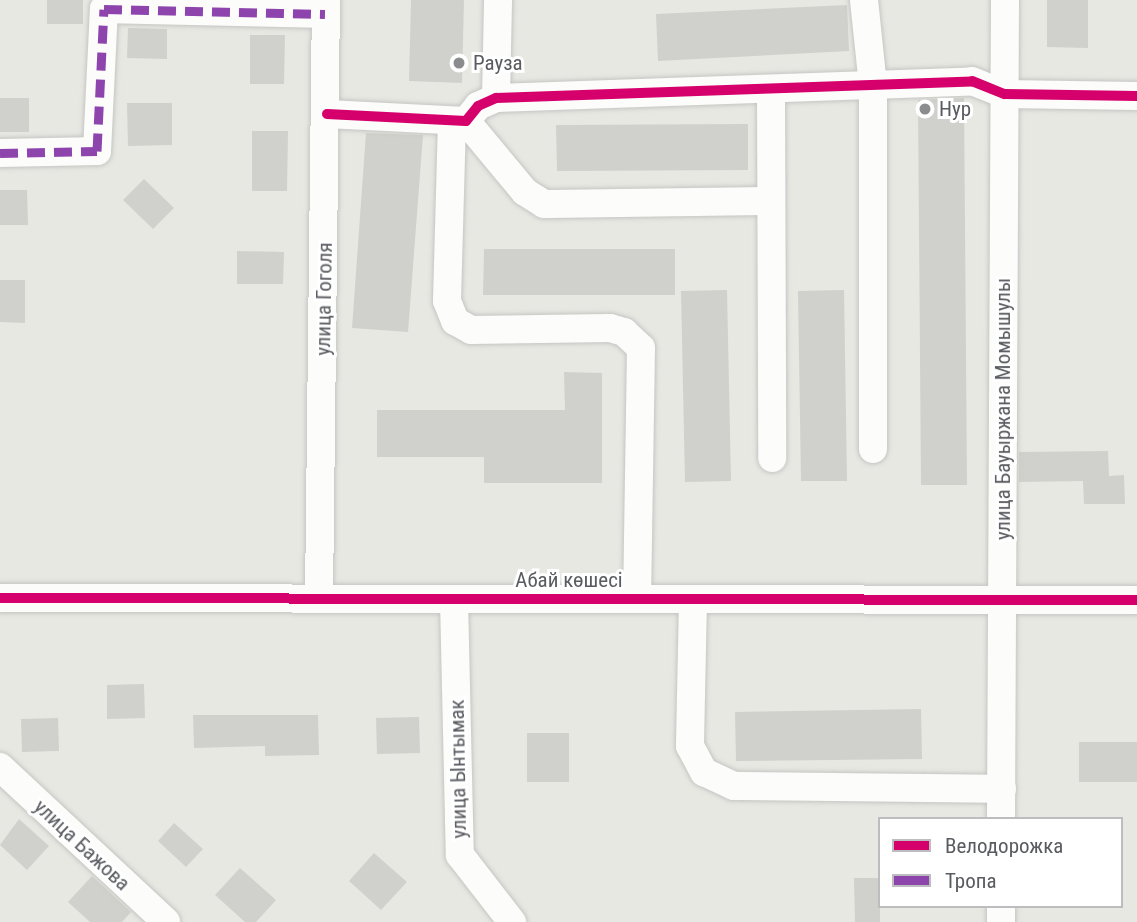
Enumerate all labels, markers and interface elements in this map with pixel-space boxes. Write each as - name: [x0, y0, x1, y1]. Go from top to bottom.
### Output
- place label: Рауза: [473, 50, 523, 76]
- marker: Рауза: [451, 55, 467, 71]
- place label: Нур: [939, 96, 971, 122]
- marker: Нур: [917, 101, 933, 117]
- street label: улица Гоголя: [310, 242, 338, 356]
- street label: улица Бауыржана Момышулы: [990, 278, 1016, 540]
- street label: Абай көшесі: [515, 567, 623, 593]
- street label: улица Ынтымак: [444, 699, 472, 839]
- street label: улица Бажова: [29, 794, 135, 896]
- legend: [878, 817, 1123, 908]
- text: Велодорожка: [945, 834, 1063, 858]
- text: Тропа: [945, 869, 996, 893]

